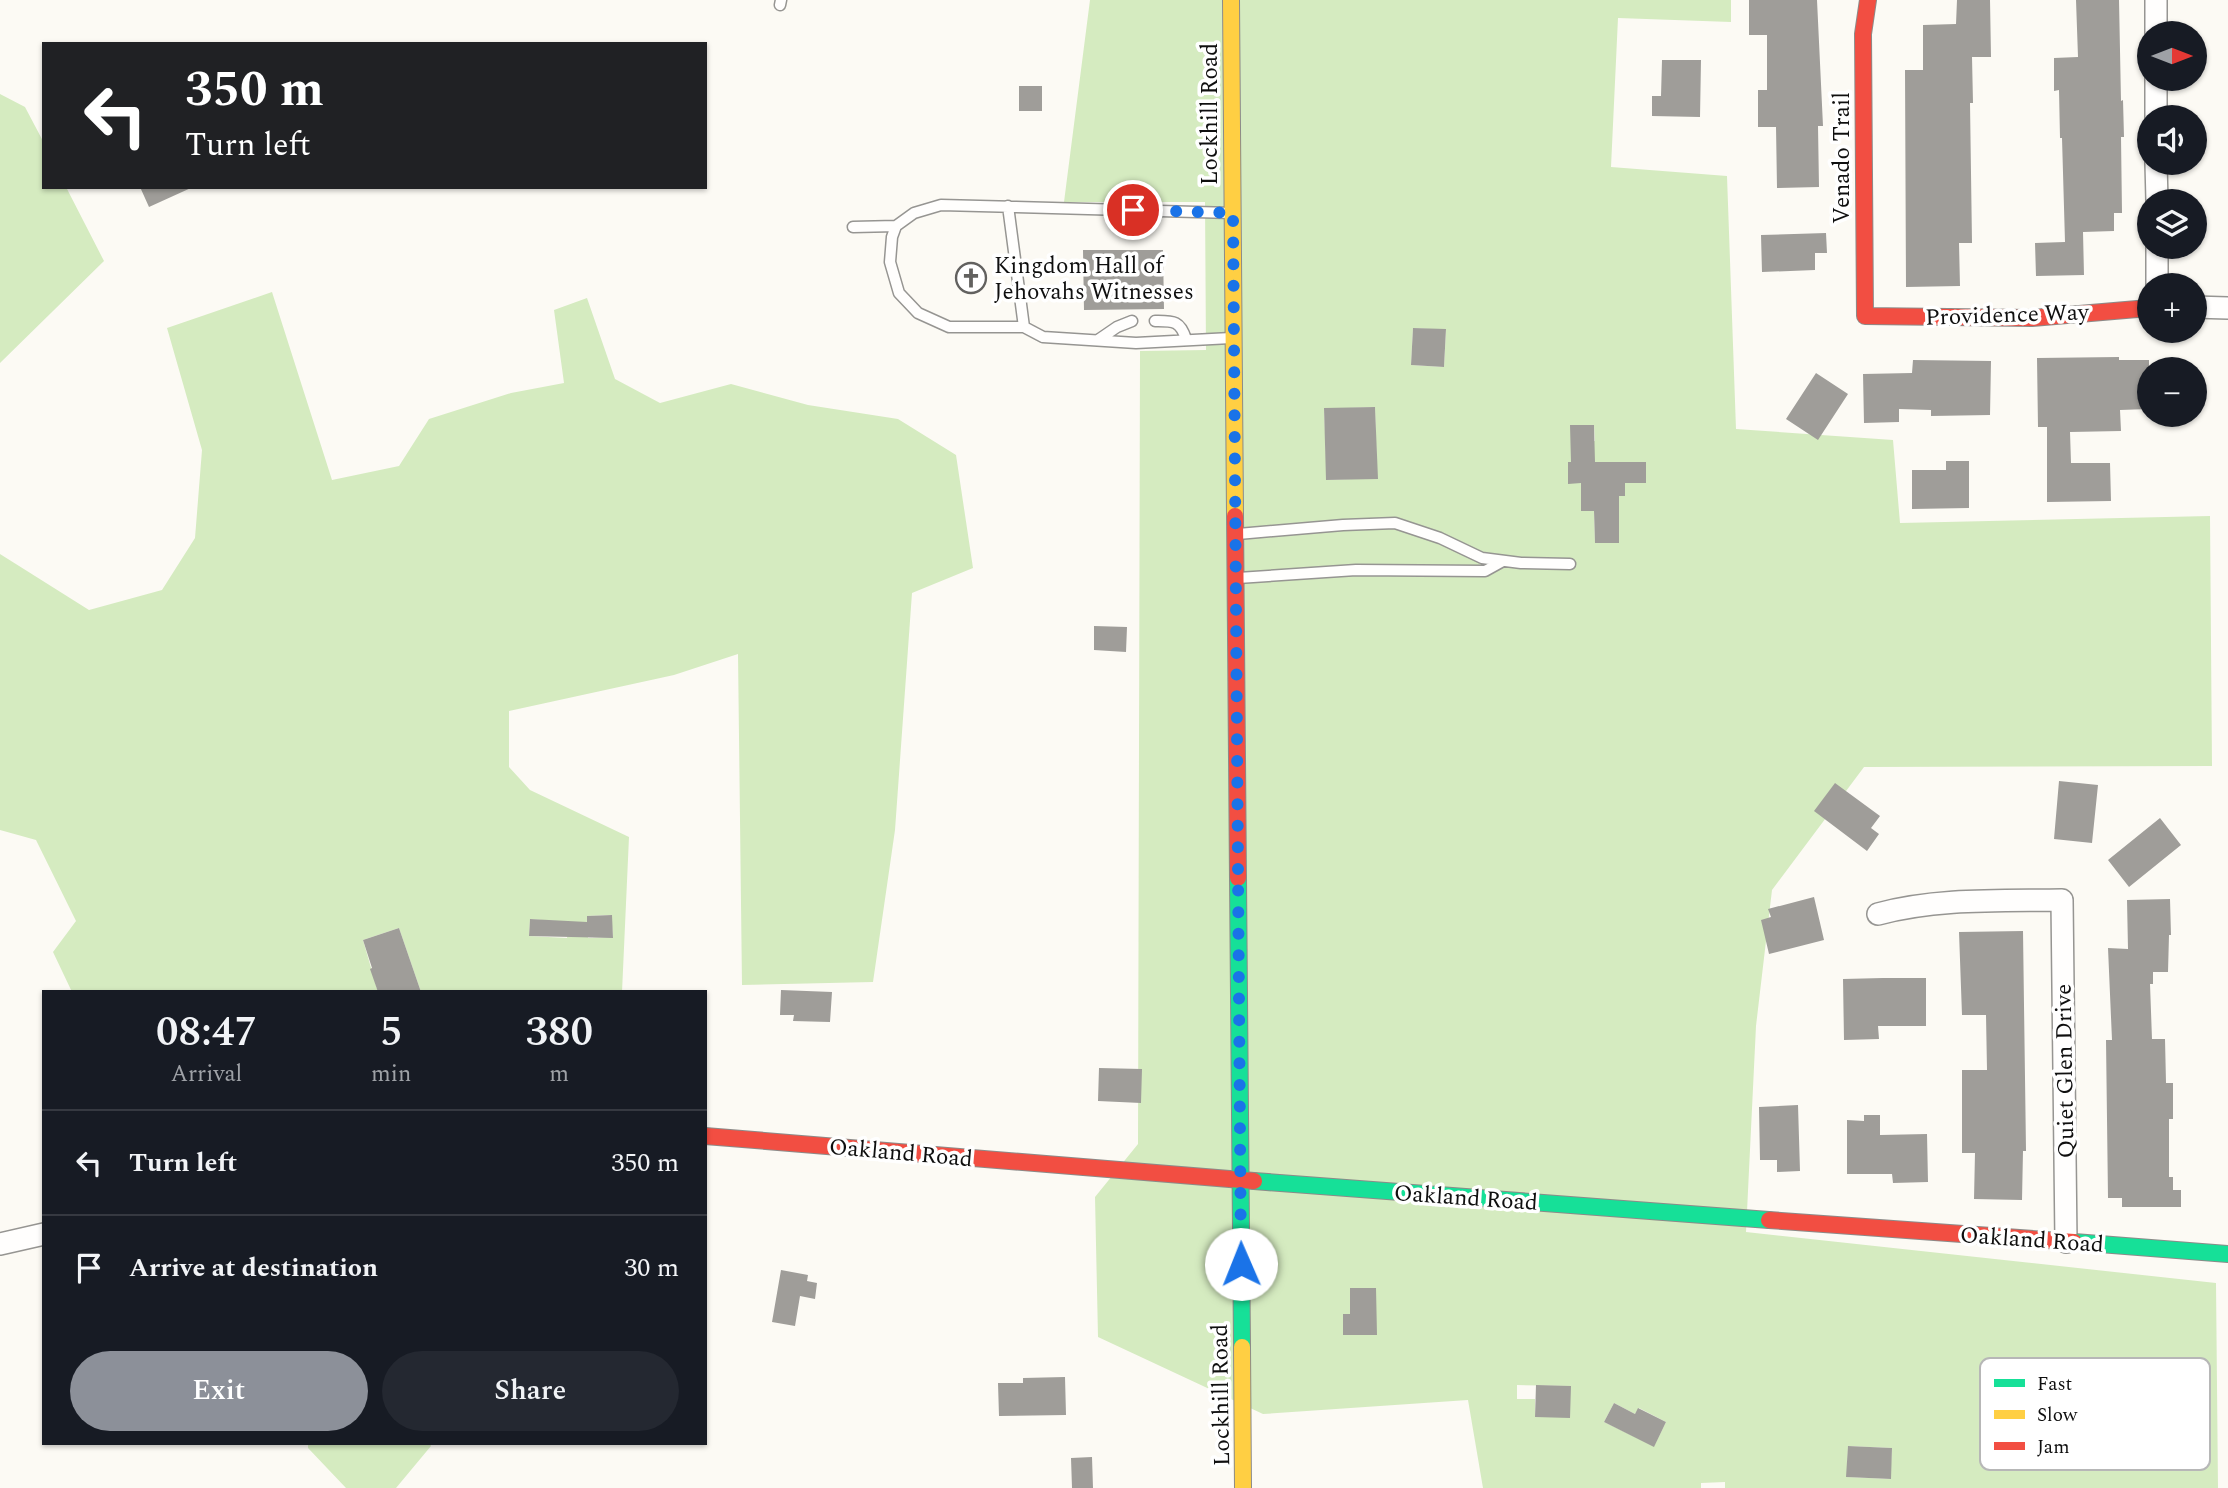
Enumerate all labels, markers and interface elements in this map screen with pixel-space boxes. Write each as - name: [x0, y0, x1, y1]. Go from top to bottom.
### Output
- north arrow: [2137, 21, 2207, 91]
- map controls: [2137, 21, 2207, 427]
- street label: Lockhill Road: [1193, 43, 1228, 185]
- text: 350 m: [185, 53, 324, 128]
- icon: left: [70, 70, 161, 161]
- street label: Venado Trail: [1825, 92, 1860, 224]
- button: sound: [2137, 105, 2207, 175]
- text: Turn left: [185, 121, 311, 170]
- pin: [1103, 180, 1163, 240]
- button: layers: [2137, 189, 2207, 259]
- icon: arrive: [1114, 191, 1152, 229]
- place label: Kingdom Hall of Jehovahs Witnesses: [994, 249, 1194, 310]
- church icon: Kingdom Hall of Jehovahs Witnesses: [954, 261, 988, 295]
- button: +: [2137, 273, 2207, 343]
- street label: Providence Way: [1925, 295, 2090, 336]
- button: −: [2137, 357, 2207, 427]
- street label: Quiet Glen Drive: [2046, 983, 2085, 1159]
- text: 08:47: [156, 1001, 257, 1064]
- text: 5: [380, 1001, 402, 1064]
- text: 380: [525, 1001, 593, 1064]
- text: Arrival: [171, 1057, 242, 1092]
- text: min: [371, 1057, 411, 1092]
- text: m: [549, 1057, 569, 1092]
- street label: Oakland Road: [828, 1130, 974, 1177]
- text: Turn left: [129, 1143, 237, 1183]
- text: 350 m: [611, 1143, 679, 1183]
- icon: left: [70, 1144, 108, 1182]
- street label: Oakland Road: [1393, 1176, 1539, 1221]
- street label: Oakland Road: [1959, 1218, 2105, 1263]
- position arrow: [1204, 1227, 1278, 1301]
- text: Arrive at destination: [129, 1248, 378, 1288]
- text: 30 m: [624, 1248, 679, 1288]
- icon: arrive: [70, 1249, 108, 1287]
- street label: Lockhill Road: [1203, 1323, 1240, 1466]
- button: Exit: [70, 1351, 368, 1431]
- button: Share: [382, 1351, 679, 1431]
- legend: [1980, 1358, 2210, 1470]
- text: Fast: [2037, 1370, 2073, 1399]
- text: Slow: [2037, 1401, 2078, 1430]
- text: Jam: [2037, 1433, 2069, 1462]

